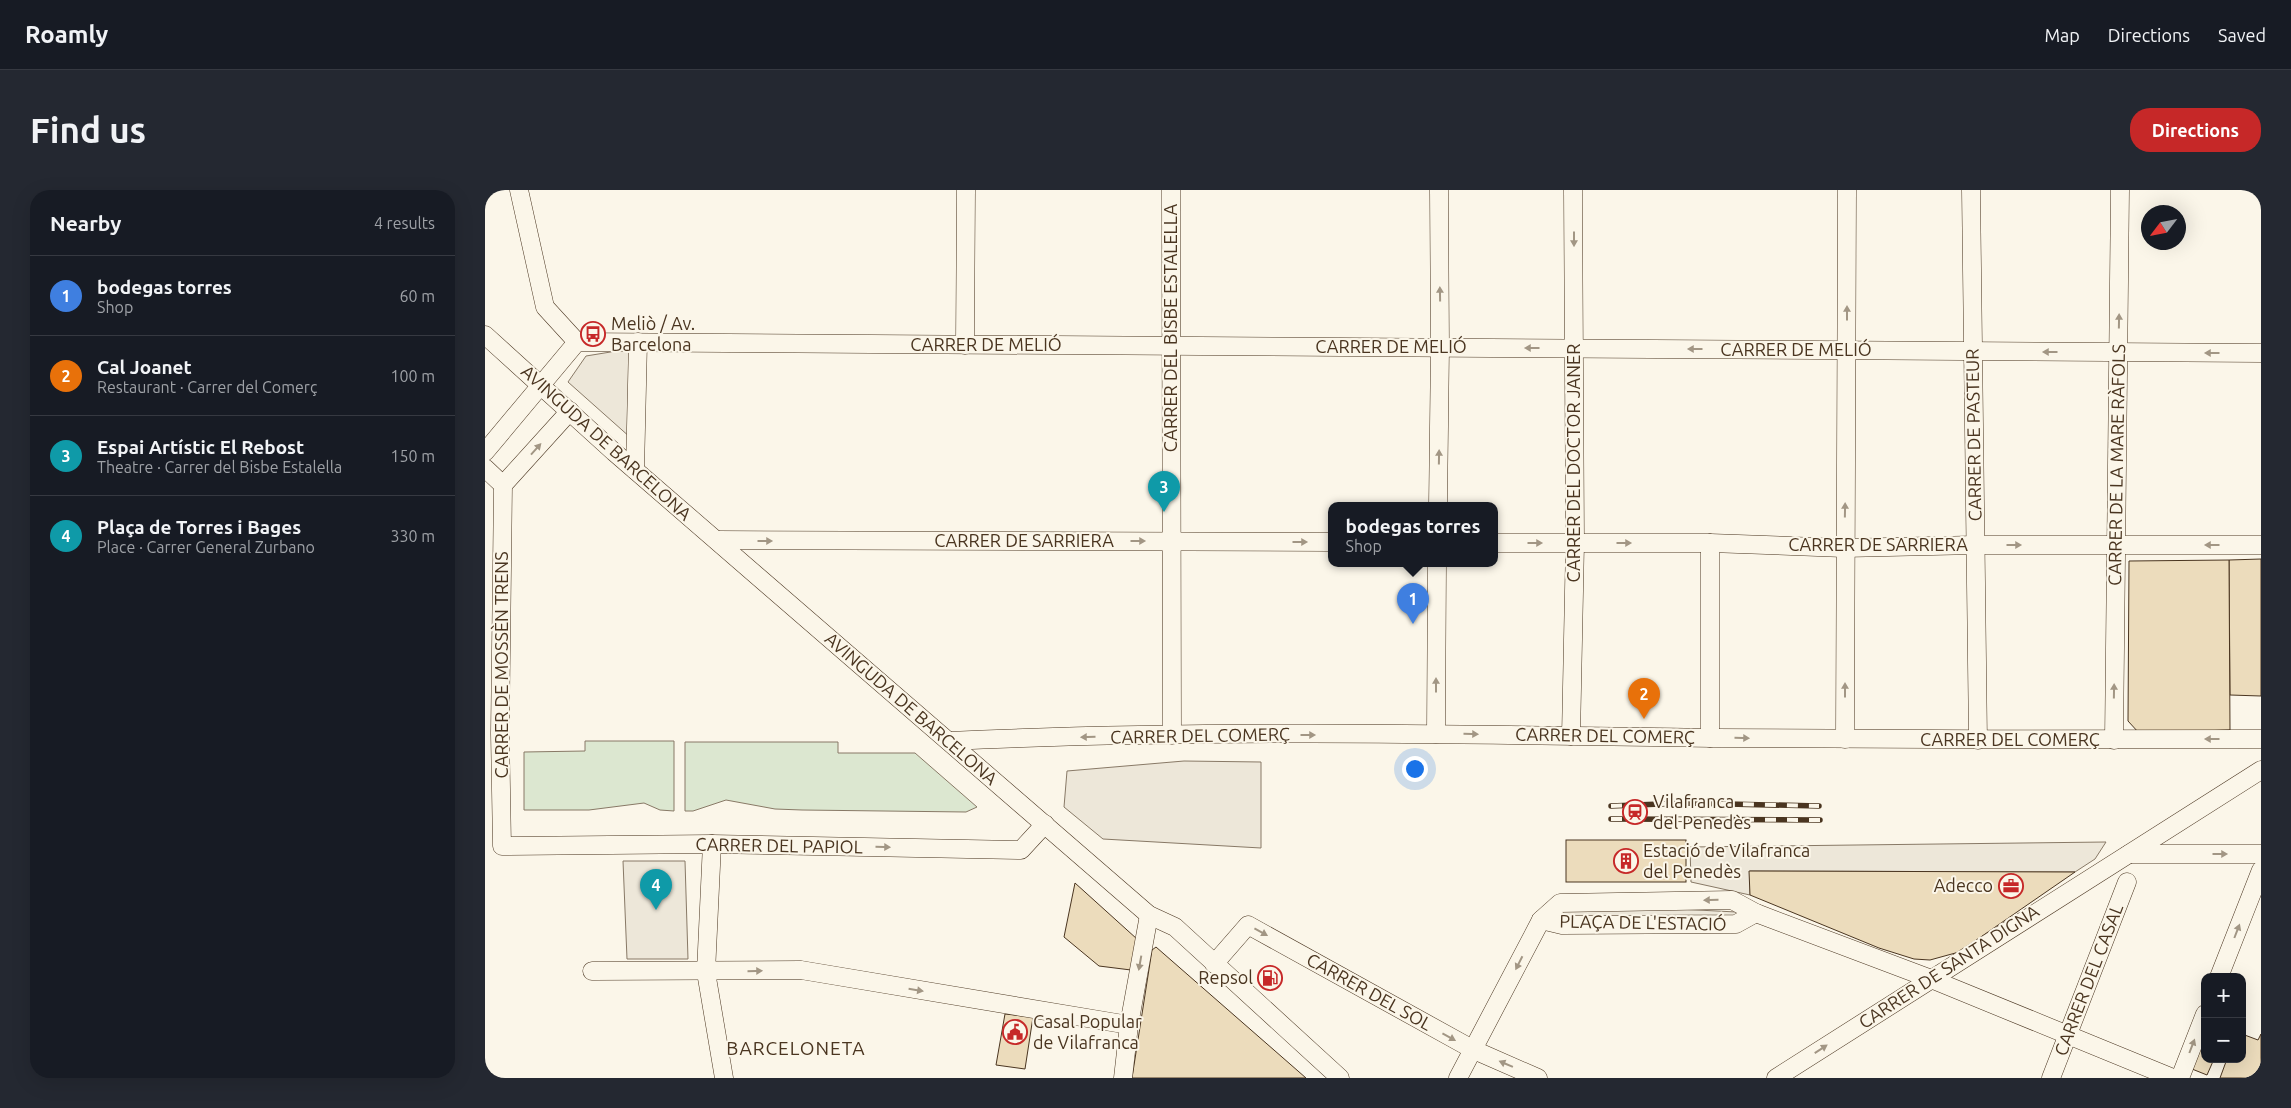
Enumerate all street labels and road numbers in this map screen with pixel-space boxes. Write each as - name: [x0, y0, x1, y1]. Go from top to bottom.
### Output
- street label: CARRER DEL BISBE ESTALELLA: [1160, 204, 1180, 452]
- street label: CARRER DE MELIÓ: [910, 333, 1062, 354]
- street label: CARRER DE MELIÓ: [1315, 335, 1467, 356]
- street label: CARRER DE MELIÓ: [1720, 338, 1872, 359]
- street label: CARRER DEL DOCTOR JANER: [1563, 344, 1583, 582]
- street label: CARRER DE LA MARE RÀFOLS: [2103, 344, 2128, 586]
- street label: CARRER DE PASTEUR: [1961, 348, 1985, 522]
- street label: AVINGUDA DE BARCELONA: [518, 361, 696, 524]
- street label: CARRER DE SARRIERA: [934, 530, 1114, 550]
- street label: CARRER DE SARRIERA: [1788, 534, 1968, 554]
- street label: CARRER DE MOSSÈN TRENS: [490, 551, 511, 779]
- street label: AVINGUDA DE BARCELONA: [821, 628, 1002, 789]
- street label: CARRER DEL COMERÇ: [1110, 723, 1290, 747]
- street label: CARRER DEL COMERÇ: [1515, 723, 1695, 747]
- street label: CARRER DEL COMERÇ: [1920, 729, 2100, 749]
- street label: CARRER DEL PAPIOL: [695, 834, 863, 856]
- street label: CARRER DE SANTA DIGNA: [1855, 900, 2042, 1032]
- street label: CARRER DEL CASAL: [2050, 901, 2126, 1058]
- street label: PLAÇA DE L'ESTACIÓ: [1559, 910, 1727, 933]
- street label: CARRER DEL SOL: [1304, 949, 1435, 1034]

